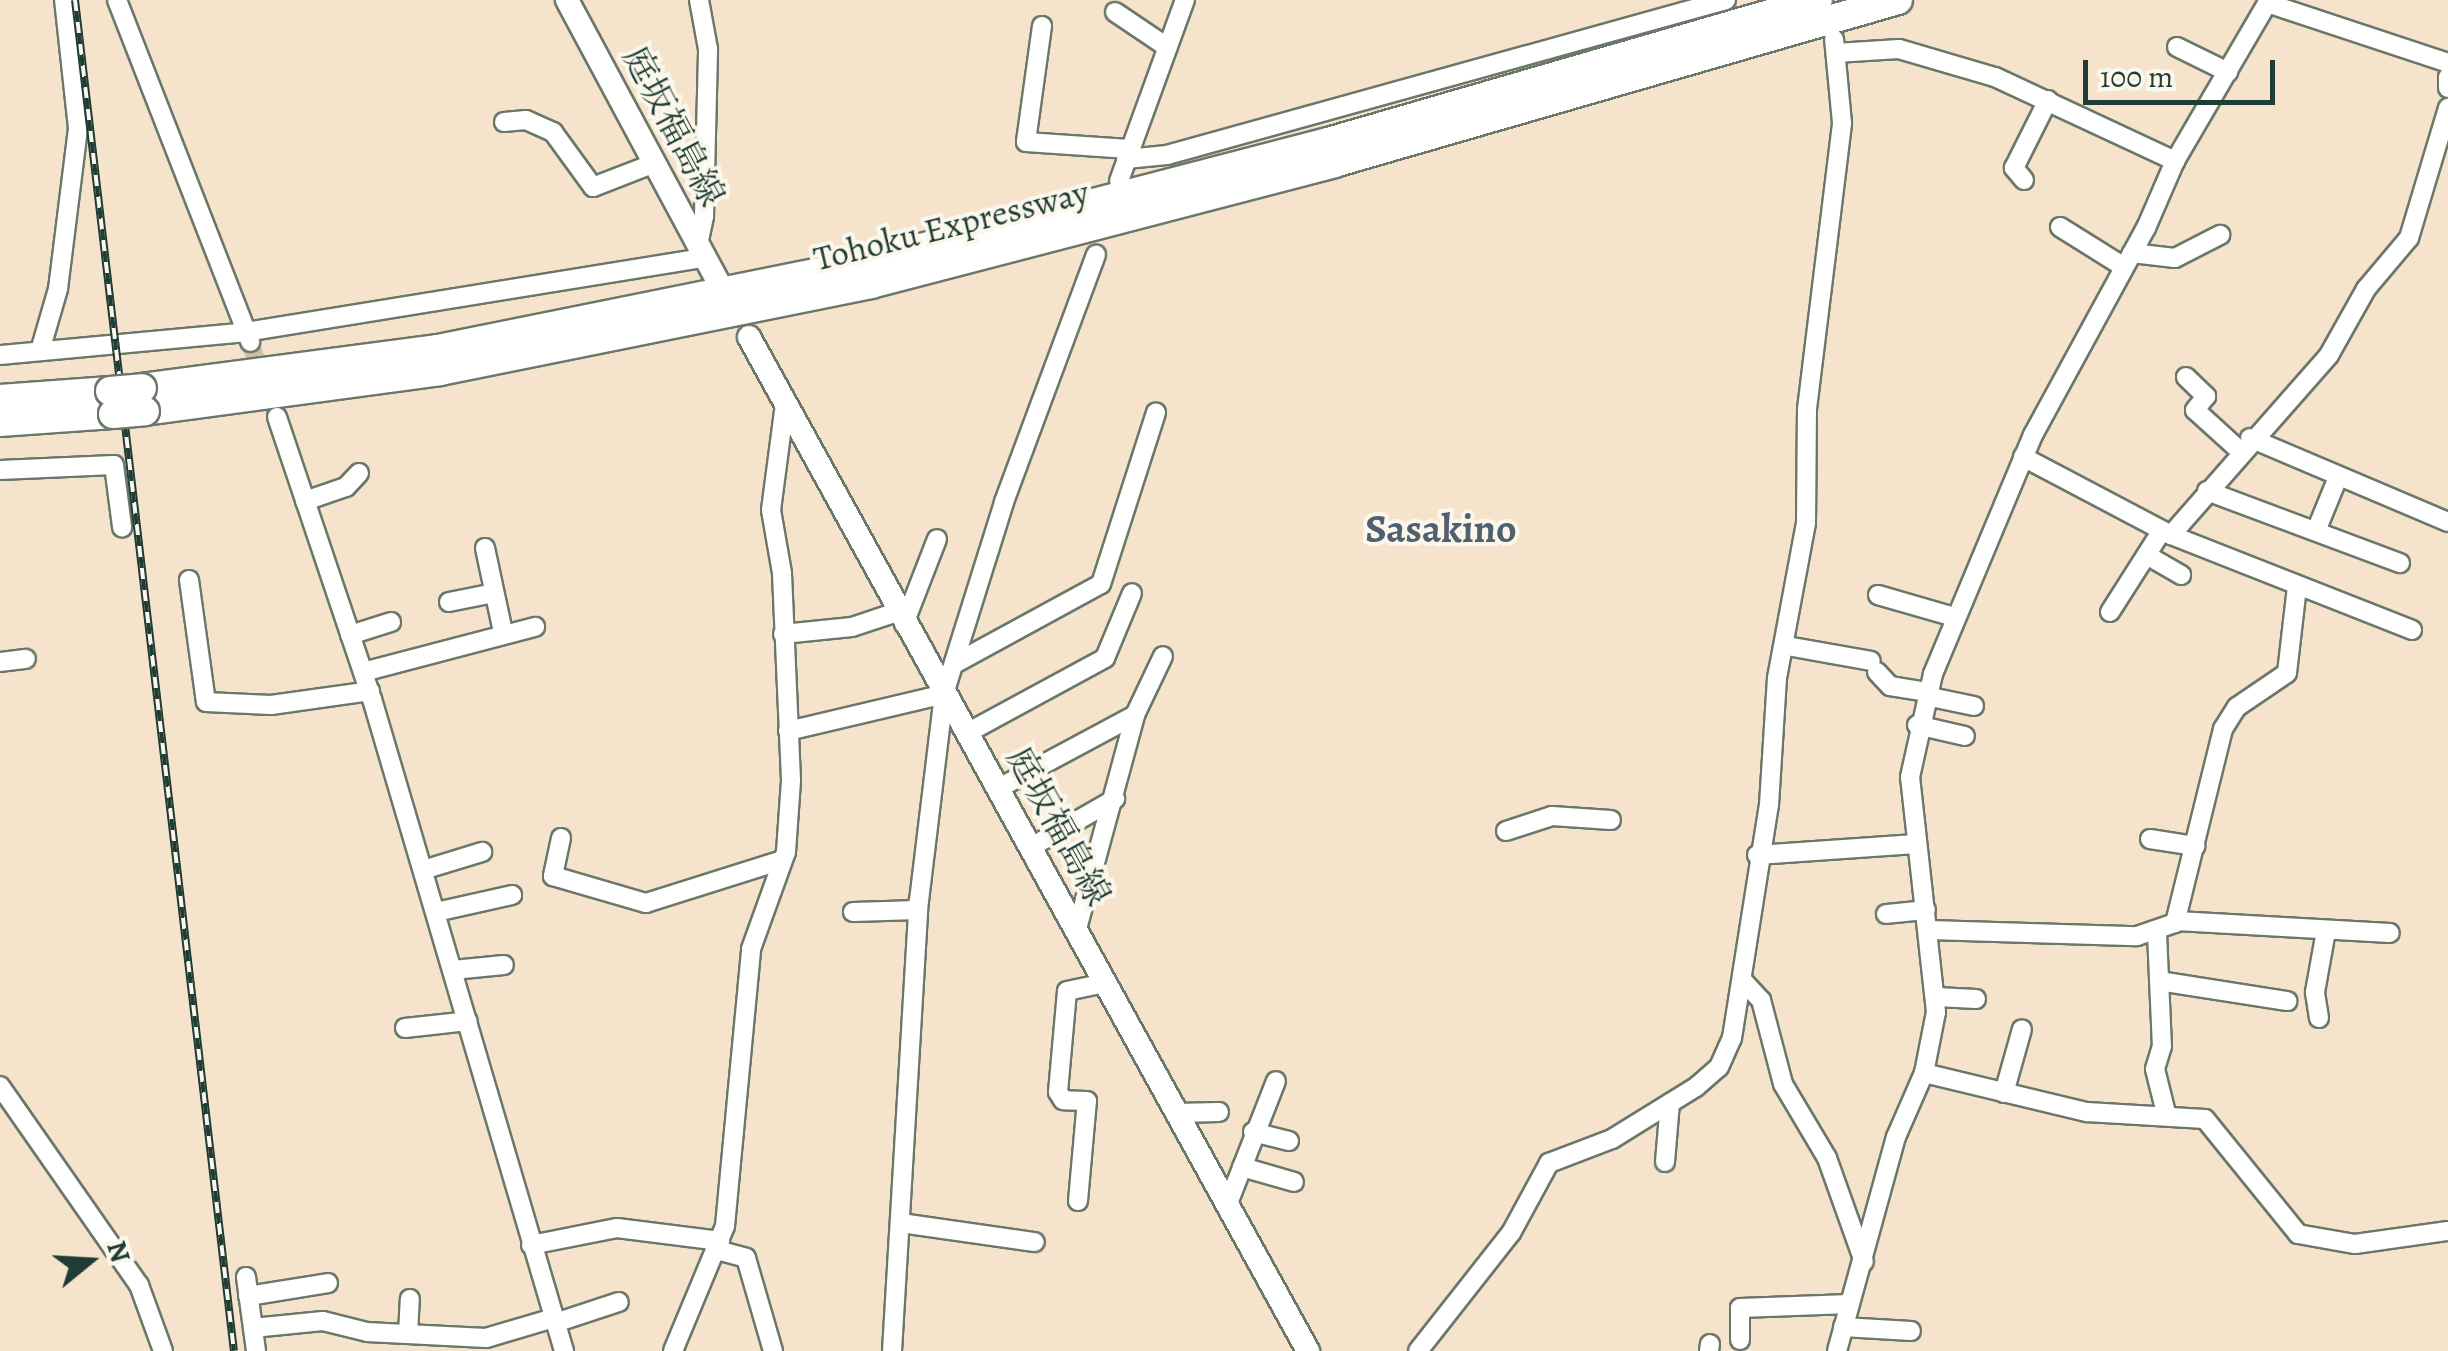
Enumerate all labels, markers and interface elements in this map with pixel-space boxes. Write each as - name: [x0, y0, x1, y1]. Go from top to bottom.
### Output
- street label: 庭坂福島線: [614, 39, 734, 213]
- scale bar: [2088, 40, 2280, 102]
- text: 100 m: [2100, 57, 2173, 97]
- street label: Tohoku Expressway: [809, 171, 1093, 279]
- district label: Sasakino: [1365, 505, 1517, 553]
- street label: 庭坂福島線: [998, 739, 1120, 913]
- north arrow: [40, 1211, 140, 1311]
- text: N: [97, 1236, 140, 1267]

